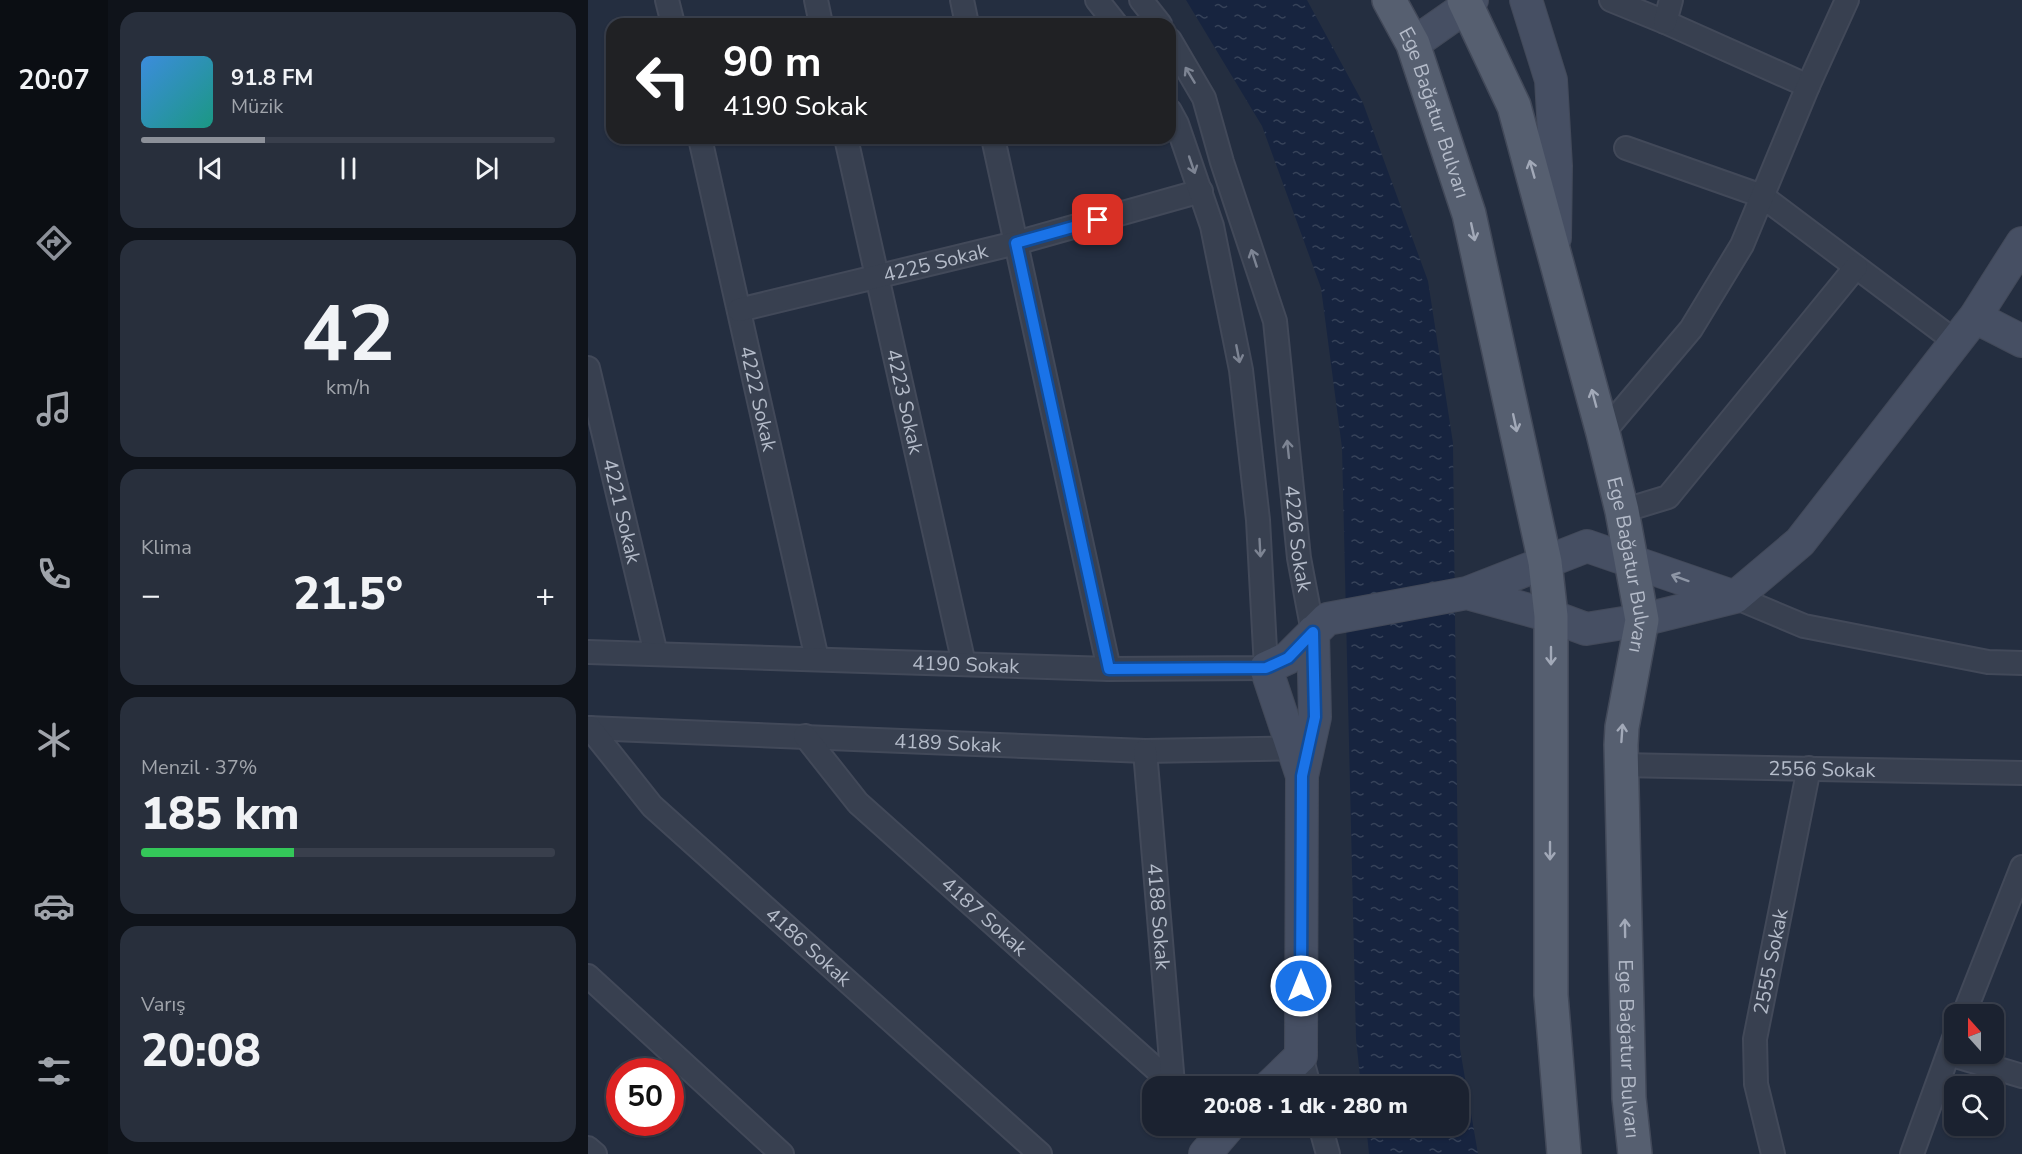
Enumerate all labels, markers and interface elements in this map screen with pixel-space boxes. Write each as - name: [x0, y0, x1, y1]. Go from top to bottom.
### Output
- street label: Ege Bağatur Bulvarı: [1393, 22, 1476, 202]
- text: 90 m: [723, 34, 822, 91]
- icon: left: [624, 42, 702, 120]
- text: 20:07: [18, 62, 90, 99]
- text: 91.8 FM: [231, 63, 313, 93]
- one-way arrow: [1184, 67, 1196, 84]
- text: 4190 Sokak: [723, 88, 868, 125]
- text: Müzik: [231, 93, 283, 120]
- icon: previous: [194, 152, 227, 185]
- icon: pause: [332, 152, 365, 185]
- icon: next: [470, 152, 503, 185]
- one-way arrow: [1187, 155, 1198, 174]
- one-way arrow: [1526, 160, 1537, 179]
- pin: [1072, 194, 1123, 245]
- icon: arrive: [1081, 203, 1114, 236]
- icon: directions: [33, 222, 75, 264]
- one-way arrow: [1468, 222, 1479, 241]
- street label: 4225 Sokak: [880, 237, 992, 288]
- one-way arrow: [1248, 249, 1259, 268]
- text: 42: [301, 281, 395, 388]
- street label: 4222 Sokak: [734, 343, 784, 455]
- one-way arrow: [1233, 344, 1244, 363]
- street label: 4223 Sokak: [880, 346, 930, 458]
- text: km/h: [326, 374, 370, 401]
- icon: music: [33, 388, 75, 430]
- one-way arrow: [1588, 389, 1599, 408]
- one-way arrow: [1509, 413, 1521, 432]
- one-way arrow: [1282, 440, 1293, 460]
- street label: 4221 Sokak: [596, 456, 648, 567]
- street label: Ege Bağatur Bulvarı: [1601, 474, 1655, 655]
- street label: 4226 Sokak: [1278, 484, 1319, 595]
- text: Klima: [141, 534, 192, 561]
- one-way arrow: [1254, 537, 1265, 557]
- icon: phone: [33, 553, 75, 595]
- text: 21.5°: [293, 564, 403, 625]
- one-way arrow: [1671, 571, 1690, 582]
- text: −: [141, 573, 161, 618]
- text: +: [535, 573, 555, 618]
- one-way arrow: [1545, 646, 1557, 666]
- street label: 4190 Sokak: [912, 649, 1021, 680]
- icon: climate: [33, 719, 75, 761]
- one-way arrow: [1617, 724, 1628, 743]
- street label: 4189 Sokak: [894, 727, 1003, 759]
- text: Menzil · 37%: [141, 754, 257, 781]
- street label: 2556 Sokak: [1768, 754, 1877, 784]
- text: 185 km: [141, 784, 300, 845]
- one-way arrow: [1544, 841, 1556, 861]
- street label: 4188 Sokak: [1141, 862, 1177, 972]
- street label: 4187 Sokak: [936, 870, 1034, 962]
- icon: car: [33, 885, 75, 927]
- street label: 4186 Sokak: [760, 901, 858, 993]
- street label: 2555 Sokak: [1747, 905, 1794, 1017]
- one-way arrow: [1619, 918, 1631, 938]
- position arrow: [1269, 954, 1333, 1018]
- street label: Ege Bağatur Bulvarı: [1612, 959, 1647, 1140]
- text: Varış: [141, 991, 186, 1018]
- north arrow: [1944, 1004, 2004, 1064]
- map controls: [1944, 1004, 2004, 1136]
- text: 20:08: [141, 1021, 261, 1082]
- icon: filters: [33, 1050, 75, 1092]
- speed limit sign: 50: [606, 1058, 684, 1136]
- button: search: [1944, 1076, 2004, 1136]
- text: 20:08 · 1 dk · 280 m: [1203, 1091, 1408, 1121]

